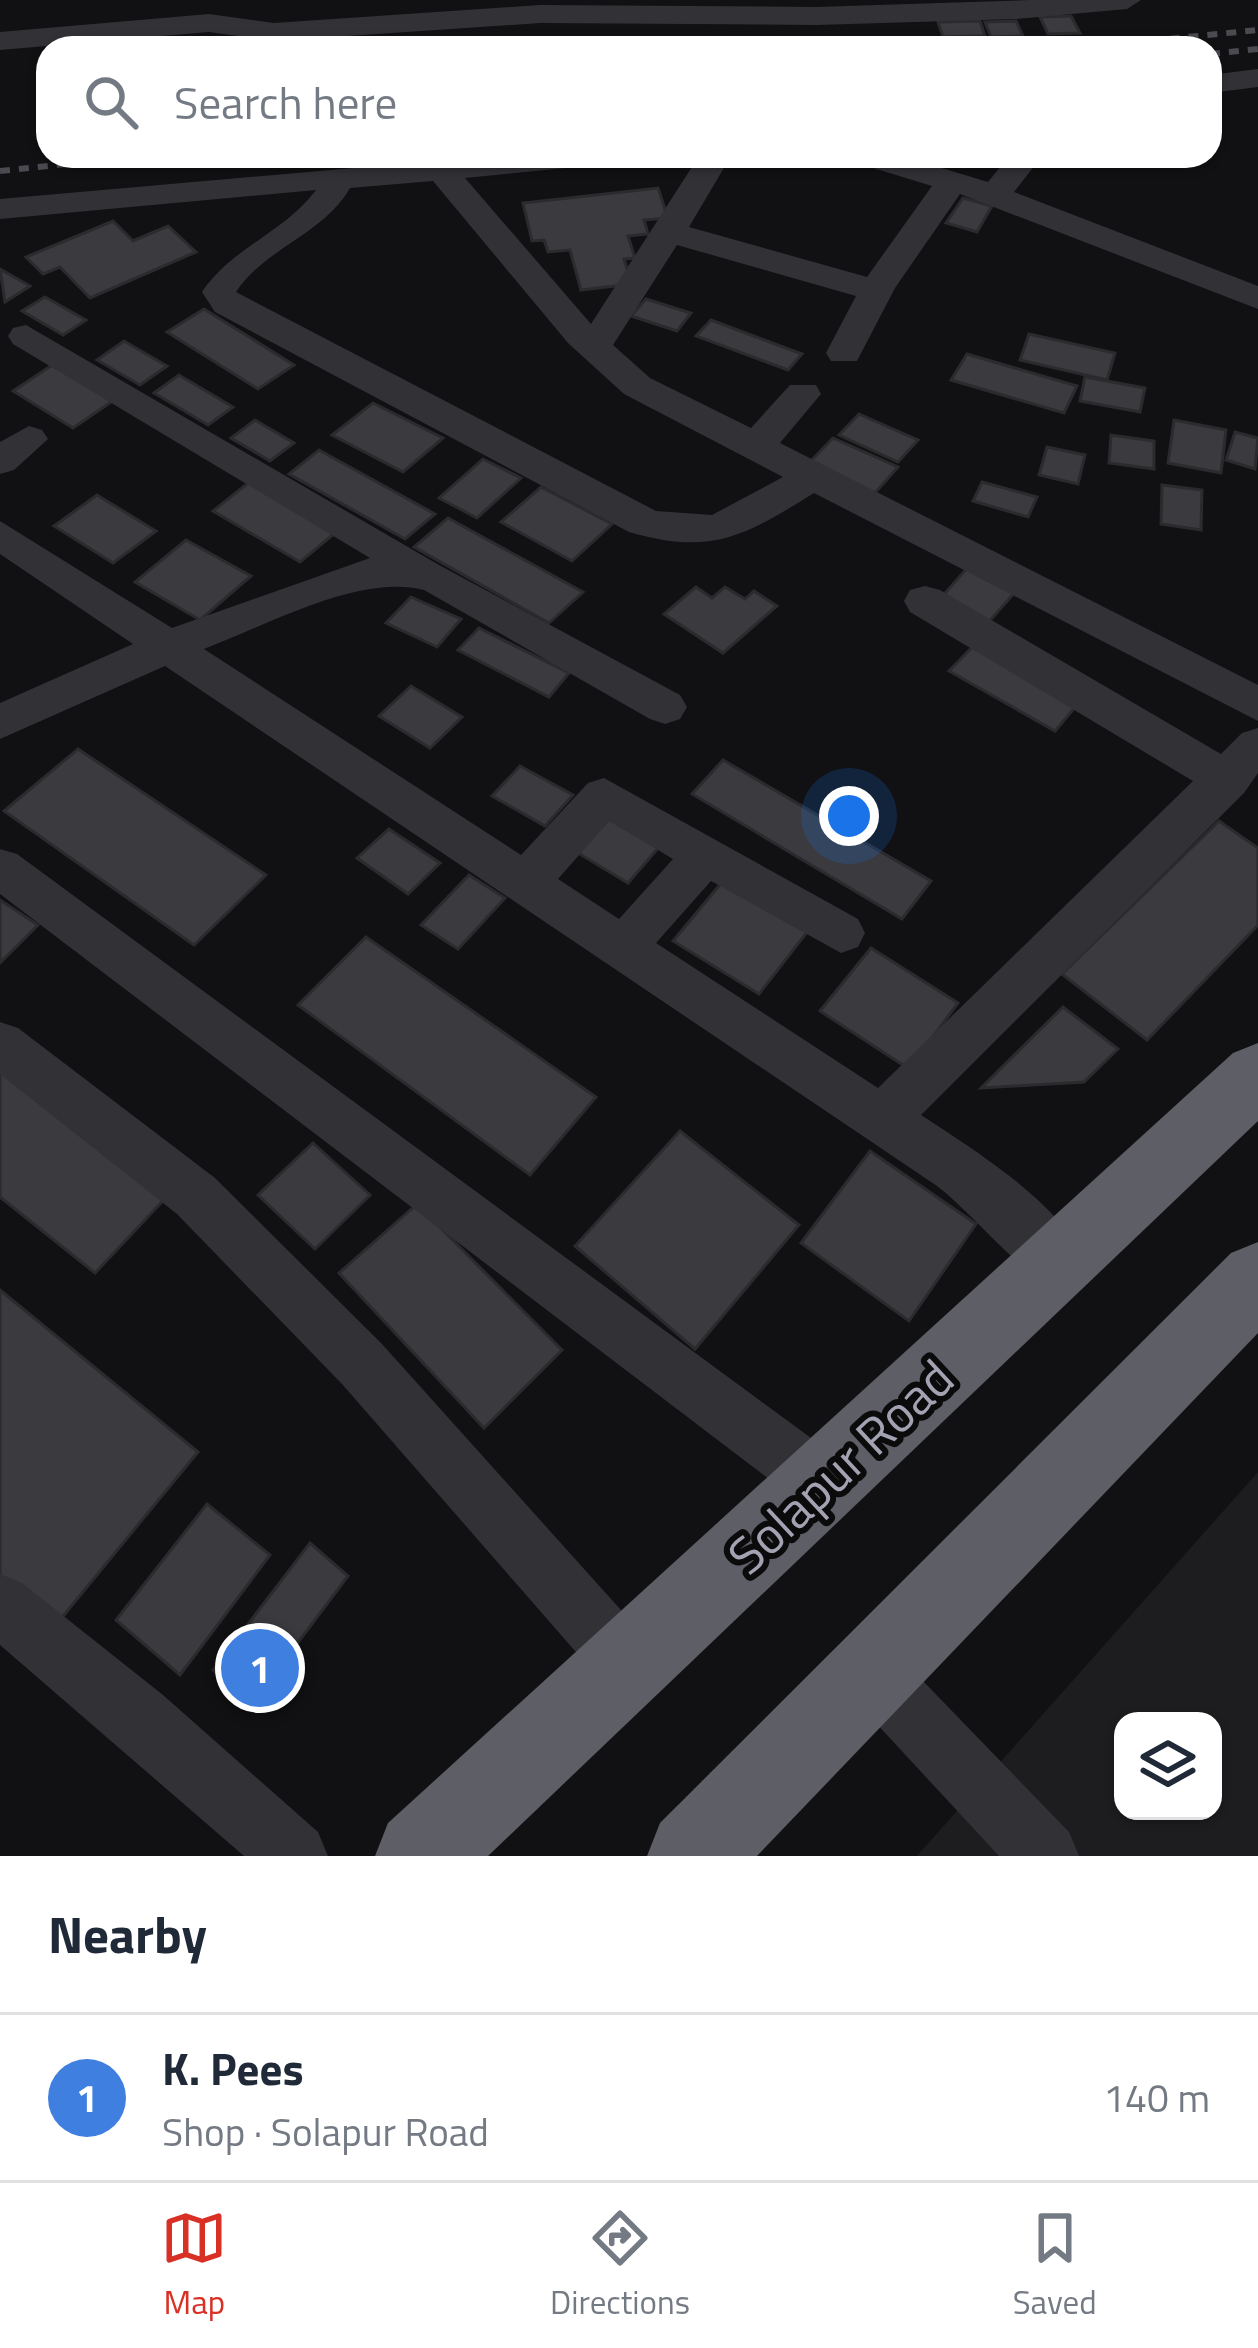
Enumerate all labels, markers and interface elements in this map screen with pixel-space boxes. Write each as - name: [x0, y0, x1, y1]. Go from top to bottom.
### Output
- search box: [36, 36, 1222, 168]
- text: Search here: [174, 68, 397, 136]
- icon: search: [78, 69, 144, 135]
- your location: [819, 786, 879, 846]
- street label: Solapur Road: [709, 1340, 971, 1592]
- pin: 1: [221, 1623, 299, 1713]
- map controls: [1114, 1712, 1222, 1820]
- button: layers: [1114, 1712, 1222, 1820]
- text: Nearby: [48, 1895, 207, 1973]
- text: K. Pees: [162, 2034, 304, 2102]
- text: 1: [76, 2068, 98, 2127]
- text: 140 m: [1103, 2068, 1210, 2127]
- text: Shop · Solapur Road: [162, 2102, 489, 2161]
- tab: Map: [161, 2205, 227, 2327]
- tab: Directions: [550, 2205, 690, 2327]
- tab: Saved: [1013, 2205, 1097, 2327]

